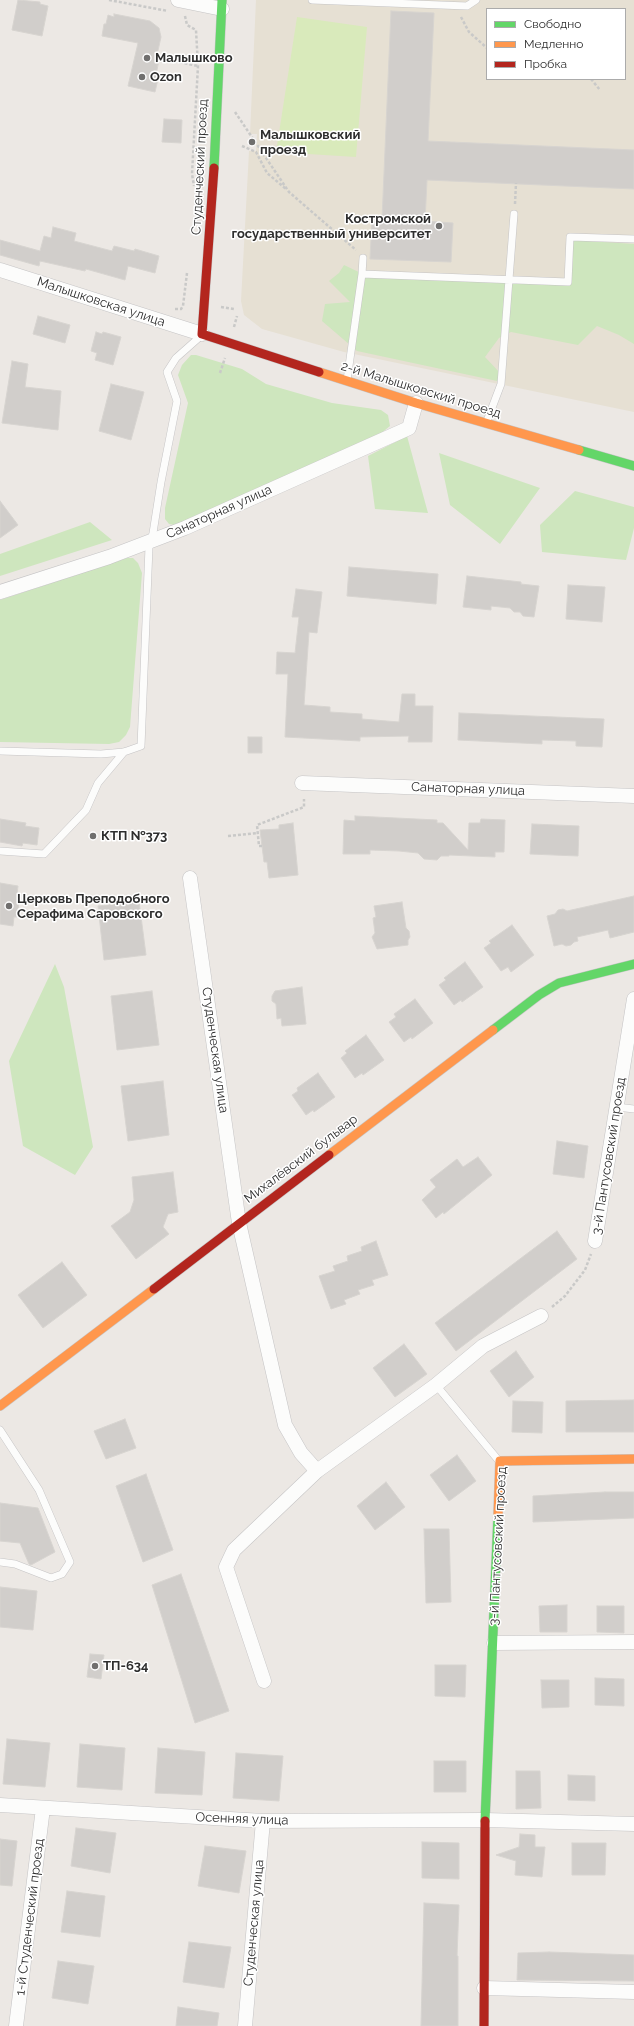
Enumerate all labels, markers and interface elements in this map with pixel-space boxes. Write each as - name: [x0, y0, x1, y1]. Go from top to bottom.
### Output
- legend: [486, 8, 626, 80]
- text: Свободно: [524, 17, 581, 31]
- text: Медленно: [524, 37, 583, 51]
- place label: Малышково: [155, 50, 233, 66]
- marker: Малышково: [142, 53, 152, 63]
- text: Пробка: [524, 57, 567, 71]
- place label: Ozon: [150, 69, 182, 85]
- marker: Ozon: [137, 72, 147, 82]
- street label: Студенческий проезд: [189, 99, 211, 235]
- place label: Малышковский проезд: [260, 127, 360, 158]
- marker: Малышковский проезд: [247, 137, 257, 147]
- place label: Костромской государственный университет: [231, 211, 431, 242]
- marker: Костромской государственный университет: [434, 221, 444, 231]
- street label: Малышковская улица: [35, 274, 167, 330]
- street label: 2-й Малышковский проезд: [339, 358, 503, 422]
- street label: Санаторная улица: [164, 482, 274, 542]
- street label: Санаторная улица: [411, 779, 525, 799]
- place label: КТП №373: [101, 828, 167, 844]
- marker: КТП №373: [88, 831, 98, 841]
- place label: Церковь Преподобного Серафима Саровского: [17, 891, 170, 922]
- marker: Церковь Преподобного Серафима Саровского: [4, 901, 14, 911]
- street label: Студенческая улица: [198, 986, 232, 1114]
- street label: 3-й Пантусовский проезд: [589, 1076, 629, 1236]
- street label: Михалёвский бульвар: [241, 1111, 361, 1207]
- street label: 3-й Пантусовский проезд: [486, 1466, 510, 1626]
- place label: ТП-634: [103, 1658, 148, 1674]
- marker: ТП-634: [90, 1661, 100, 1671]
- street label: Осенняя улица: [195, 1810, 289, 1828]
- street label: 1-й Студенческий проезд: [13, 1838, 47, 1996]
- street label: Студенческая улица: [241, 1859, 267, 1987]

